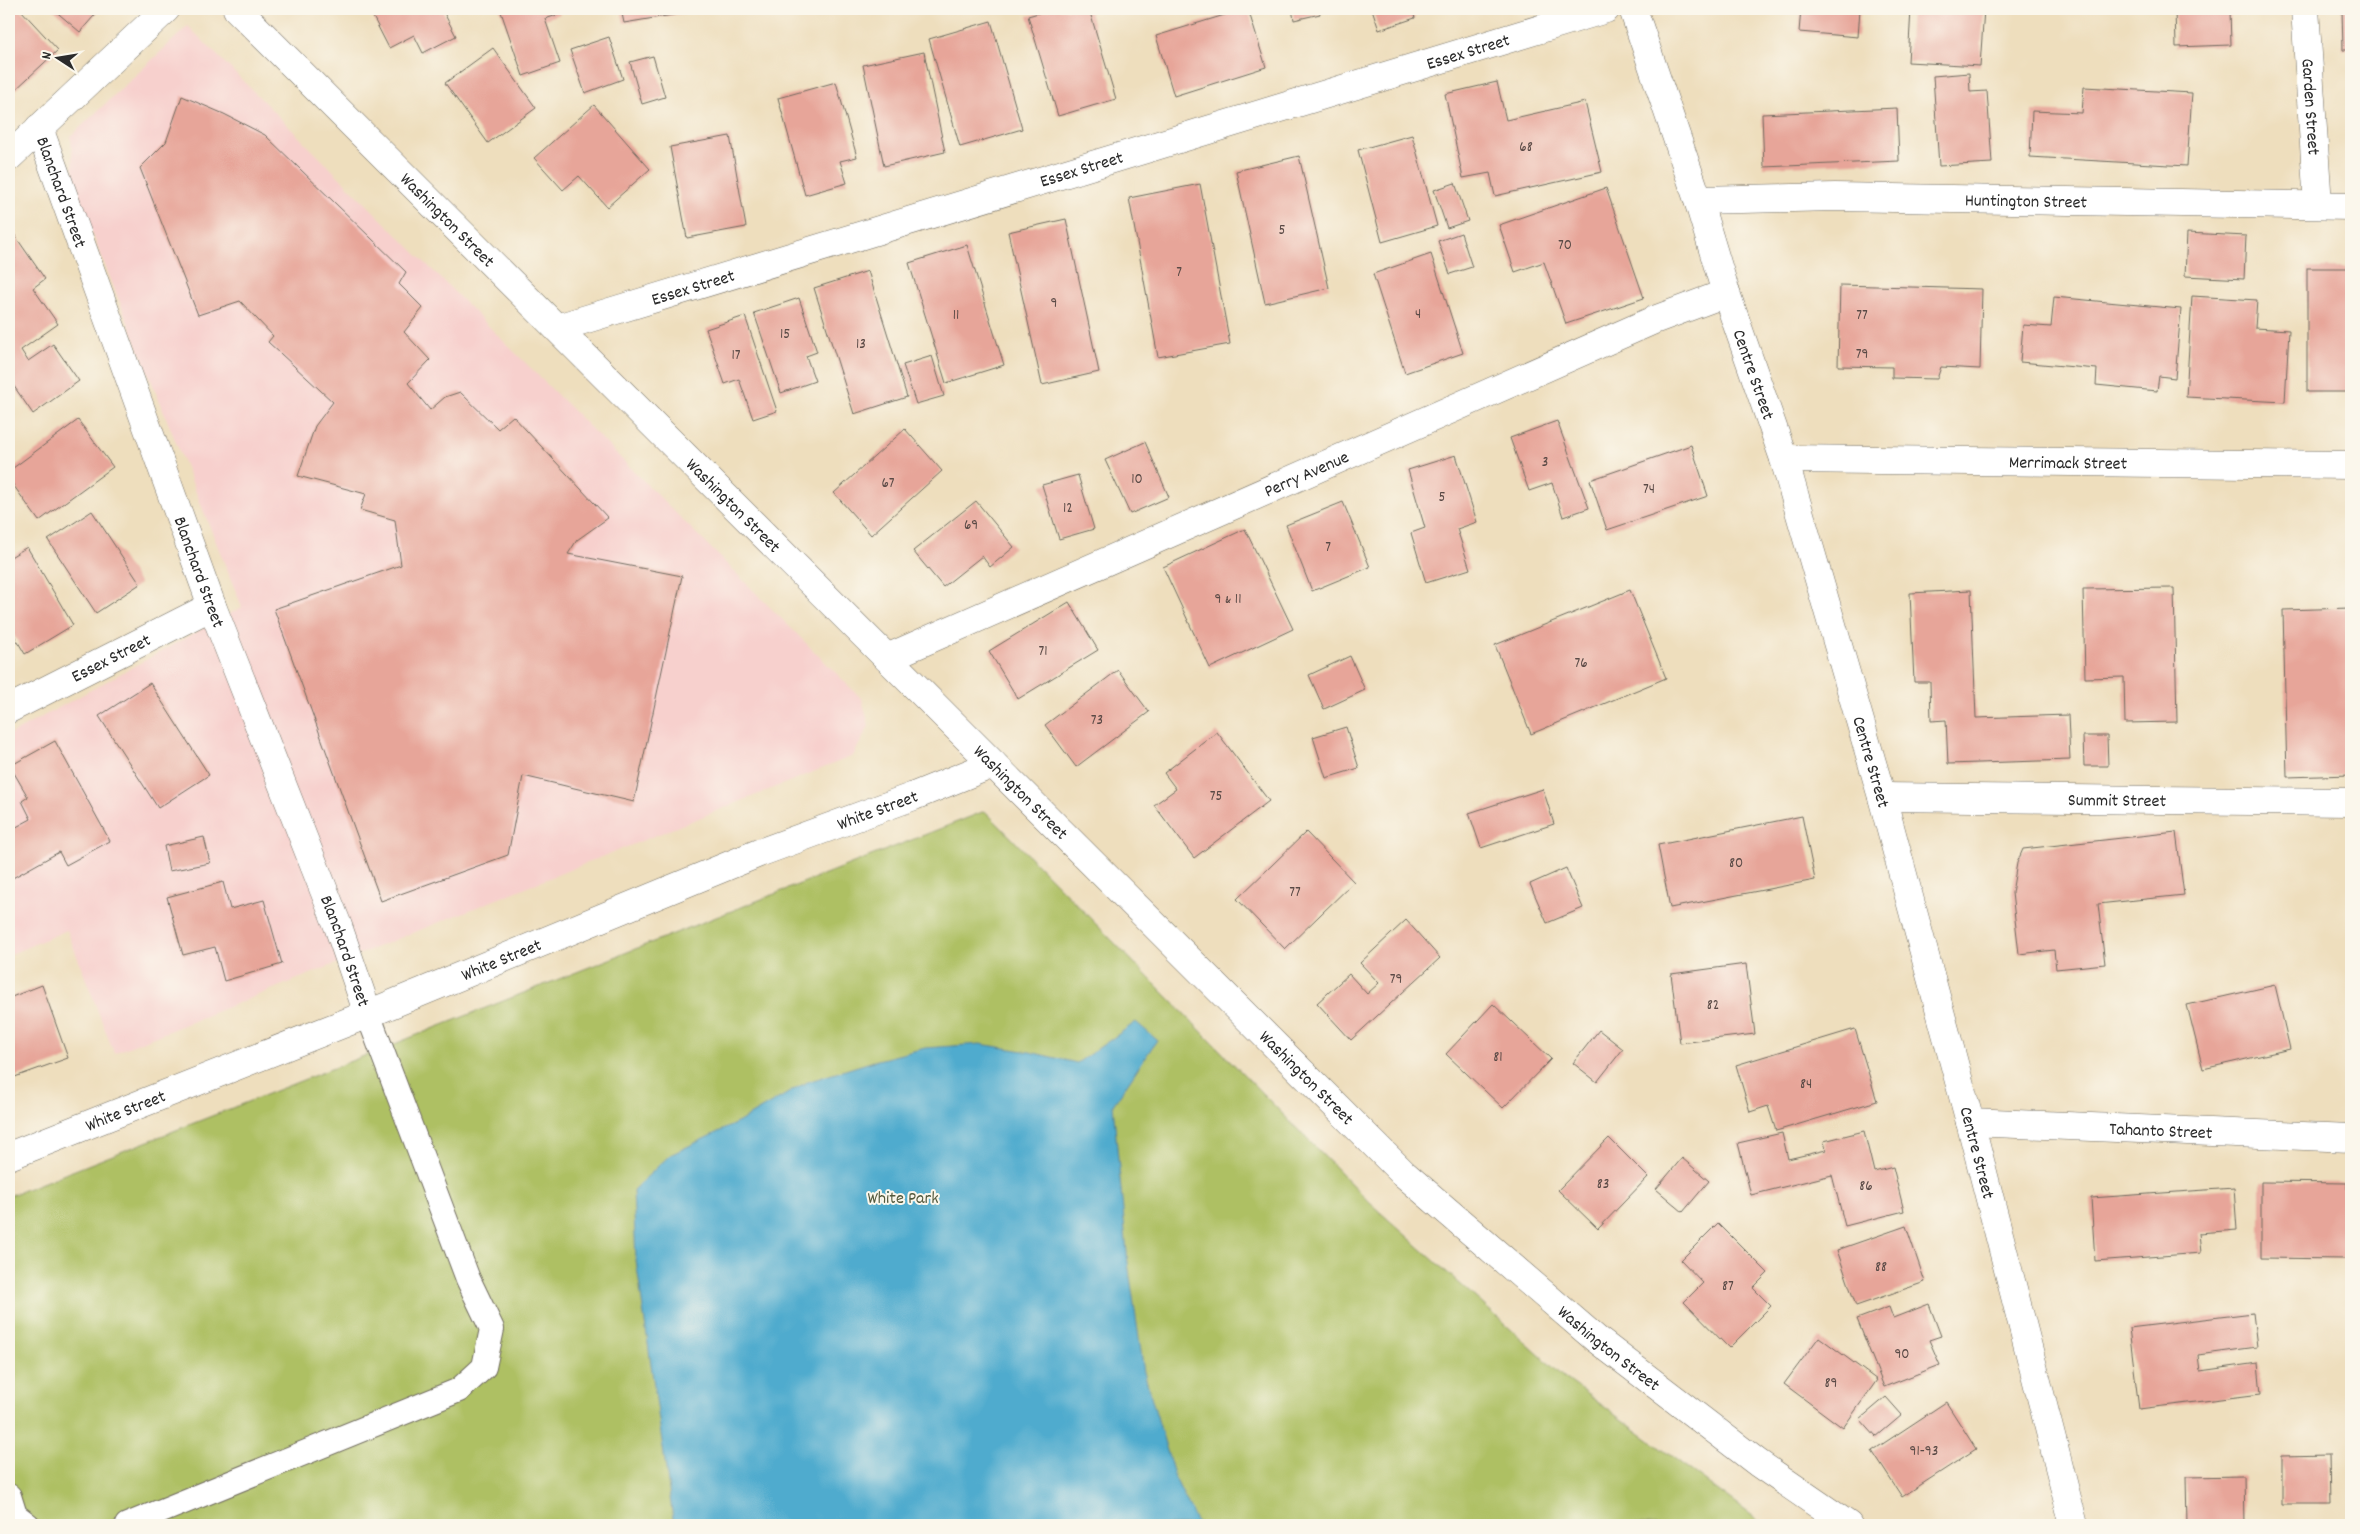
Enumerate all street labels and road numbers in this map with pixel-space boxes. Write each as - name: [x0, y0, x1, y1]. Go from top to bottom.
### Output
- street label: Essex Street: [1424, 29, 1514, 78]
- street label: Garden Street: [2293, 58, 2325, 156]
- street label: Blanchard Street: [28, 134, 92, 252]
- street label: Essex Street: [1037, 146, 1127, 195]
- street label: Washington Street: [393, 168, 499, 275]
- street label: Huntington Street: [1964, 189, 2088, 216]
- street label: Essex Street: [649, 265, 739, 314]
- street label: Centre Street: [1725, 326, 1780, 424]
- street label: Perry Avenue: [1261, 446, 1353, 505]
- street label: Merrimack Street: [2009, 451, 2128, 478]
- street label: Washington Street: [679, 454, 785, 560]
- street label: Blanchard Street: [166, 514, 229, 632]
- street label: Essex Street: [68, 629, 156, 690]
- street label: Centre Street: [1844, 714, 1894, 811]
- street label: Washington Street: [966, 741, 1073, 847]
- street label: White Street: [834, 785, 922, 838]
- street label: Summit Street: [2068, 789, 2167, 815]
- street label: Blanchard Street: [312, 892, 375, 1011]
- street label: White Street: [458, 934, 546, 989]
- street label: Washington Street: [1252, 1026, 1359, 1132]
- street label: White Street: [82, 1085, 170, 1139]
- street label: Centre Street: [1951, 1104, 1999, 1202]
- street label: Tahanto Street: [2109, 1118, 2213, 1147]
- street label: Washington Street: [1551, 1301, 1665, 1399]

